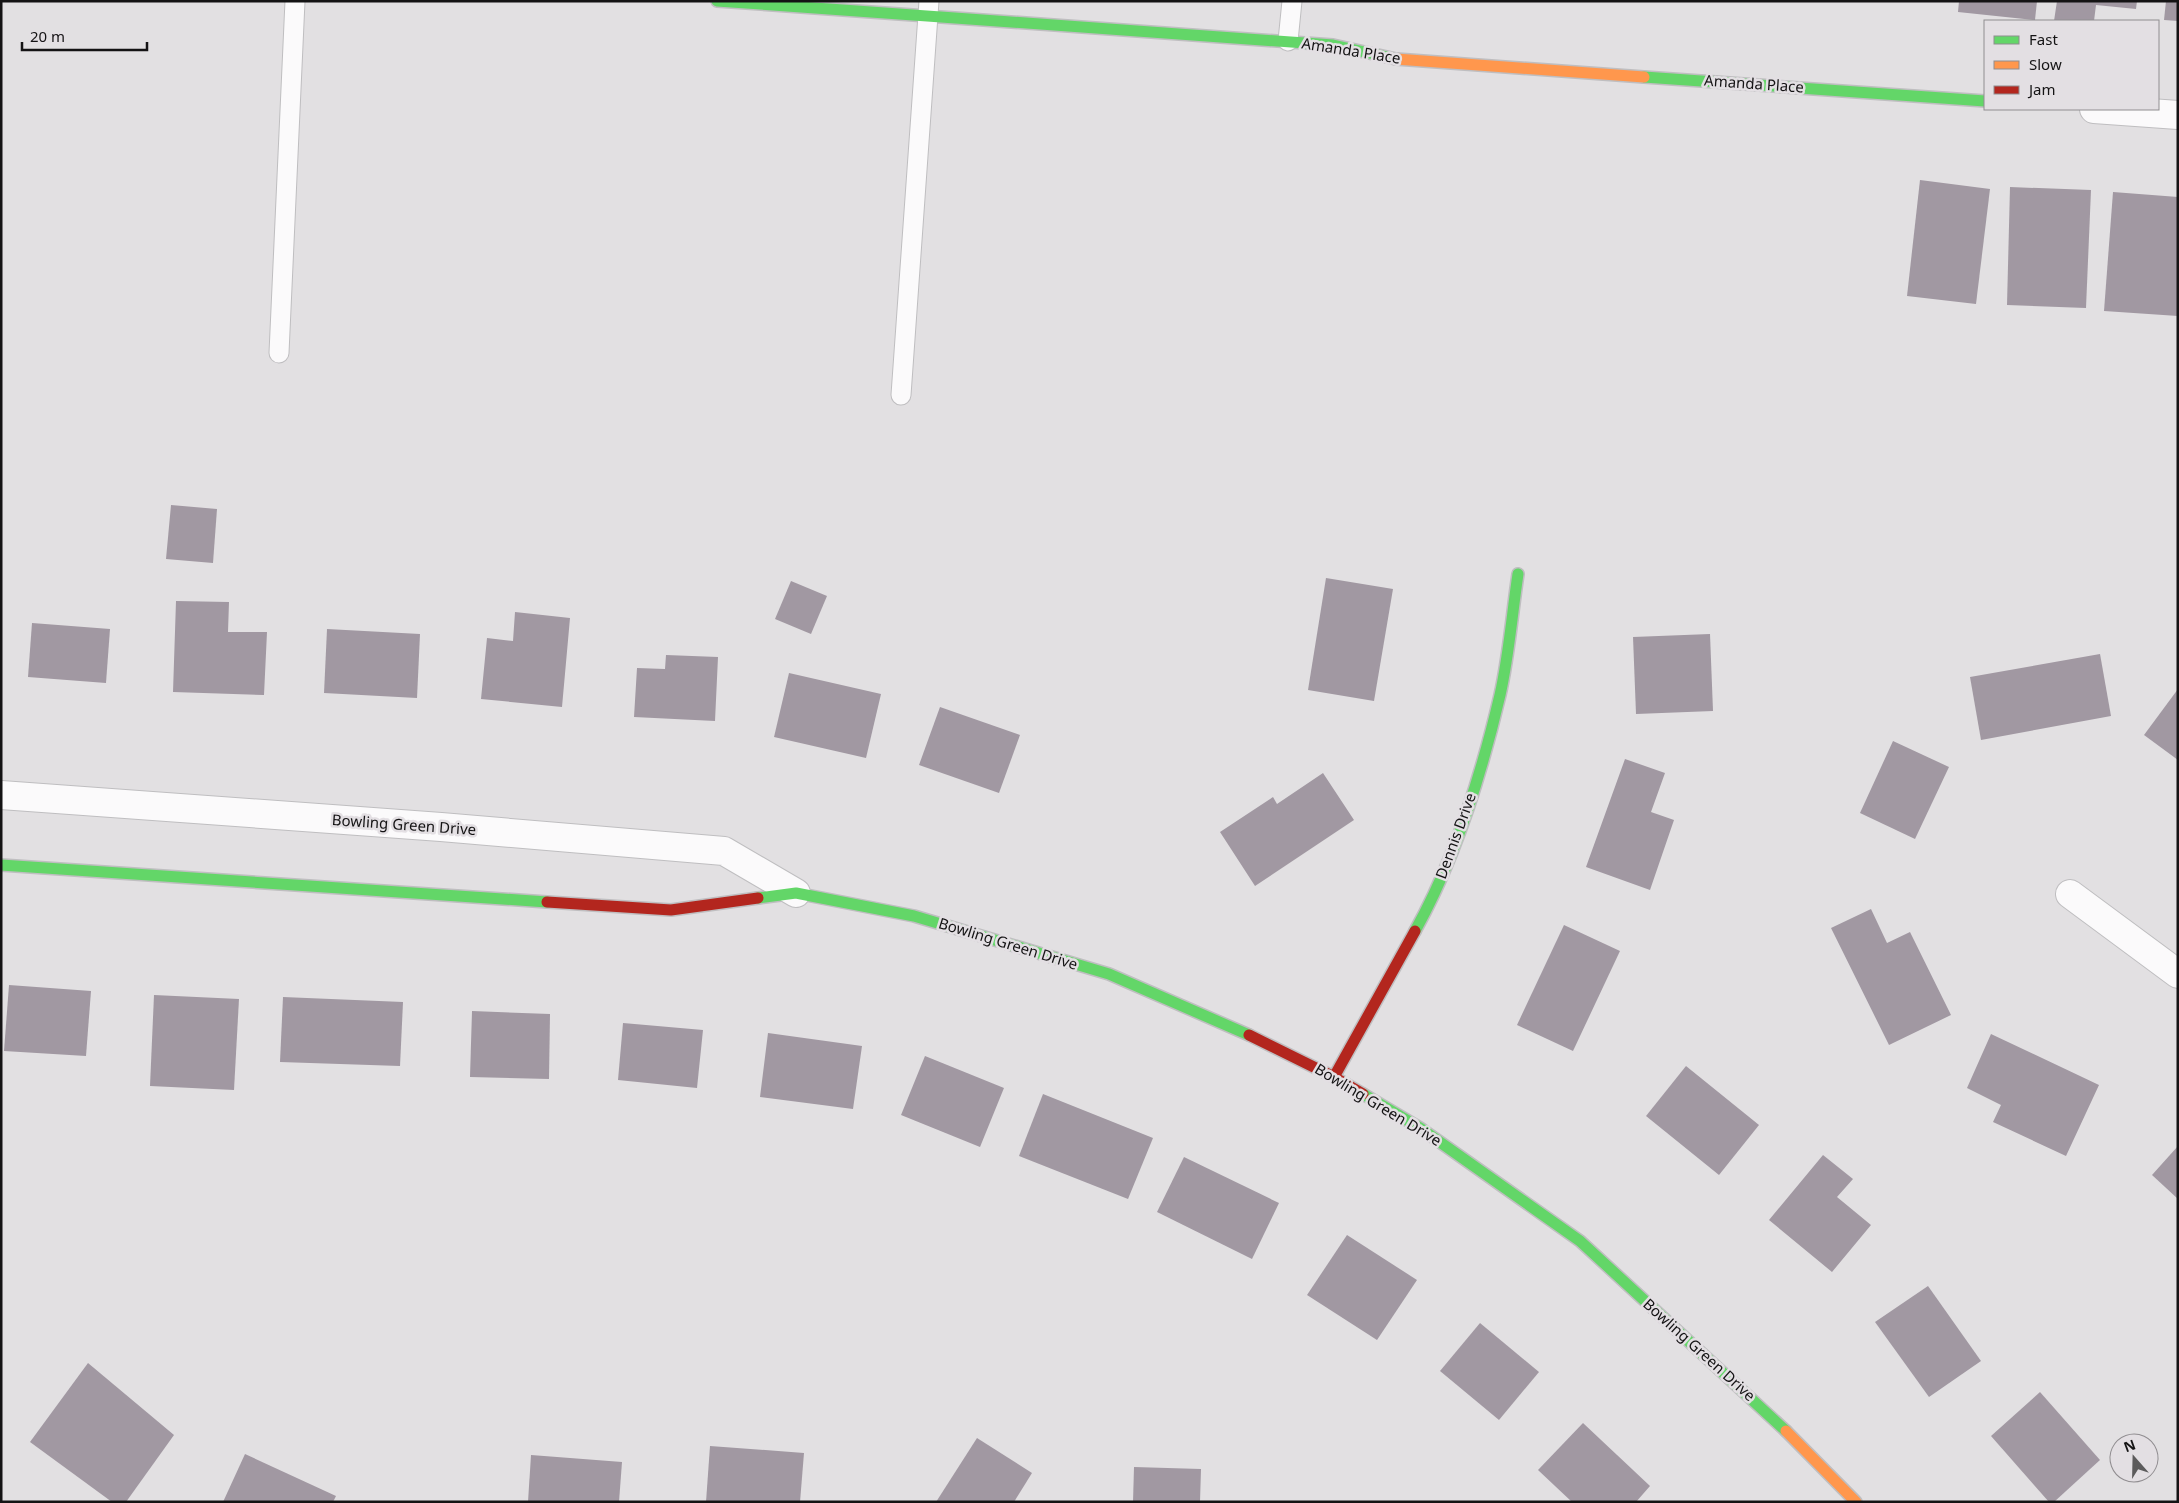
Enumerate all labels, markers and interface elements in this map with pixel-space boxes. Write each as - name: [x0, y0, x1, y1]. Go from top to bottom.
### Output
- scale bar: [22, 20, 148, 52]
- legend: [1984, 20, 2159, 110]
- text: 20 m: [30, 26, 65, 46]
- text: Fast: [2029, 29, 2058, 49]
- street label: Amanda Place: [1300, 32, 1402, 68]
- text: Slow: [2029, 54, 2062, 74]
- street label: Amanda Place: [1704, 70, 1805, 96]
- text: Jam: [2027, 79, 2056, 99]
- street label: Dennis Drive: [1430, 790, 1480, 881]
- street label: Bowling Green Drive: [331, 809, 477, 839]
- street label: Bowling Green Drive: [936, 912, 1080, 974]
- street label: Bowling Green Drive: [1311, 1058, 1446, 1150]
- street label: Bowling Green Drive: [1639, 1293, 1760, 1405]
- north arrow: [2109, 1433, 2159, 1483]
- text: N: [2121, 1434, 2138, 1456]

